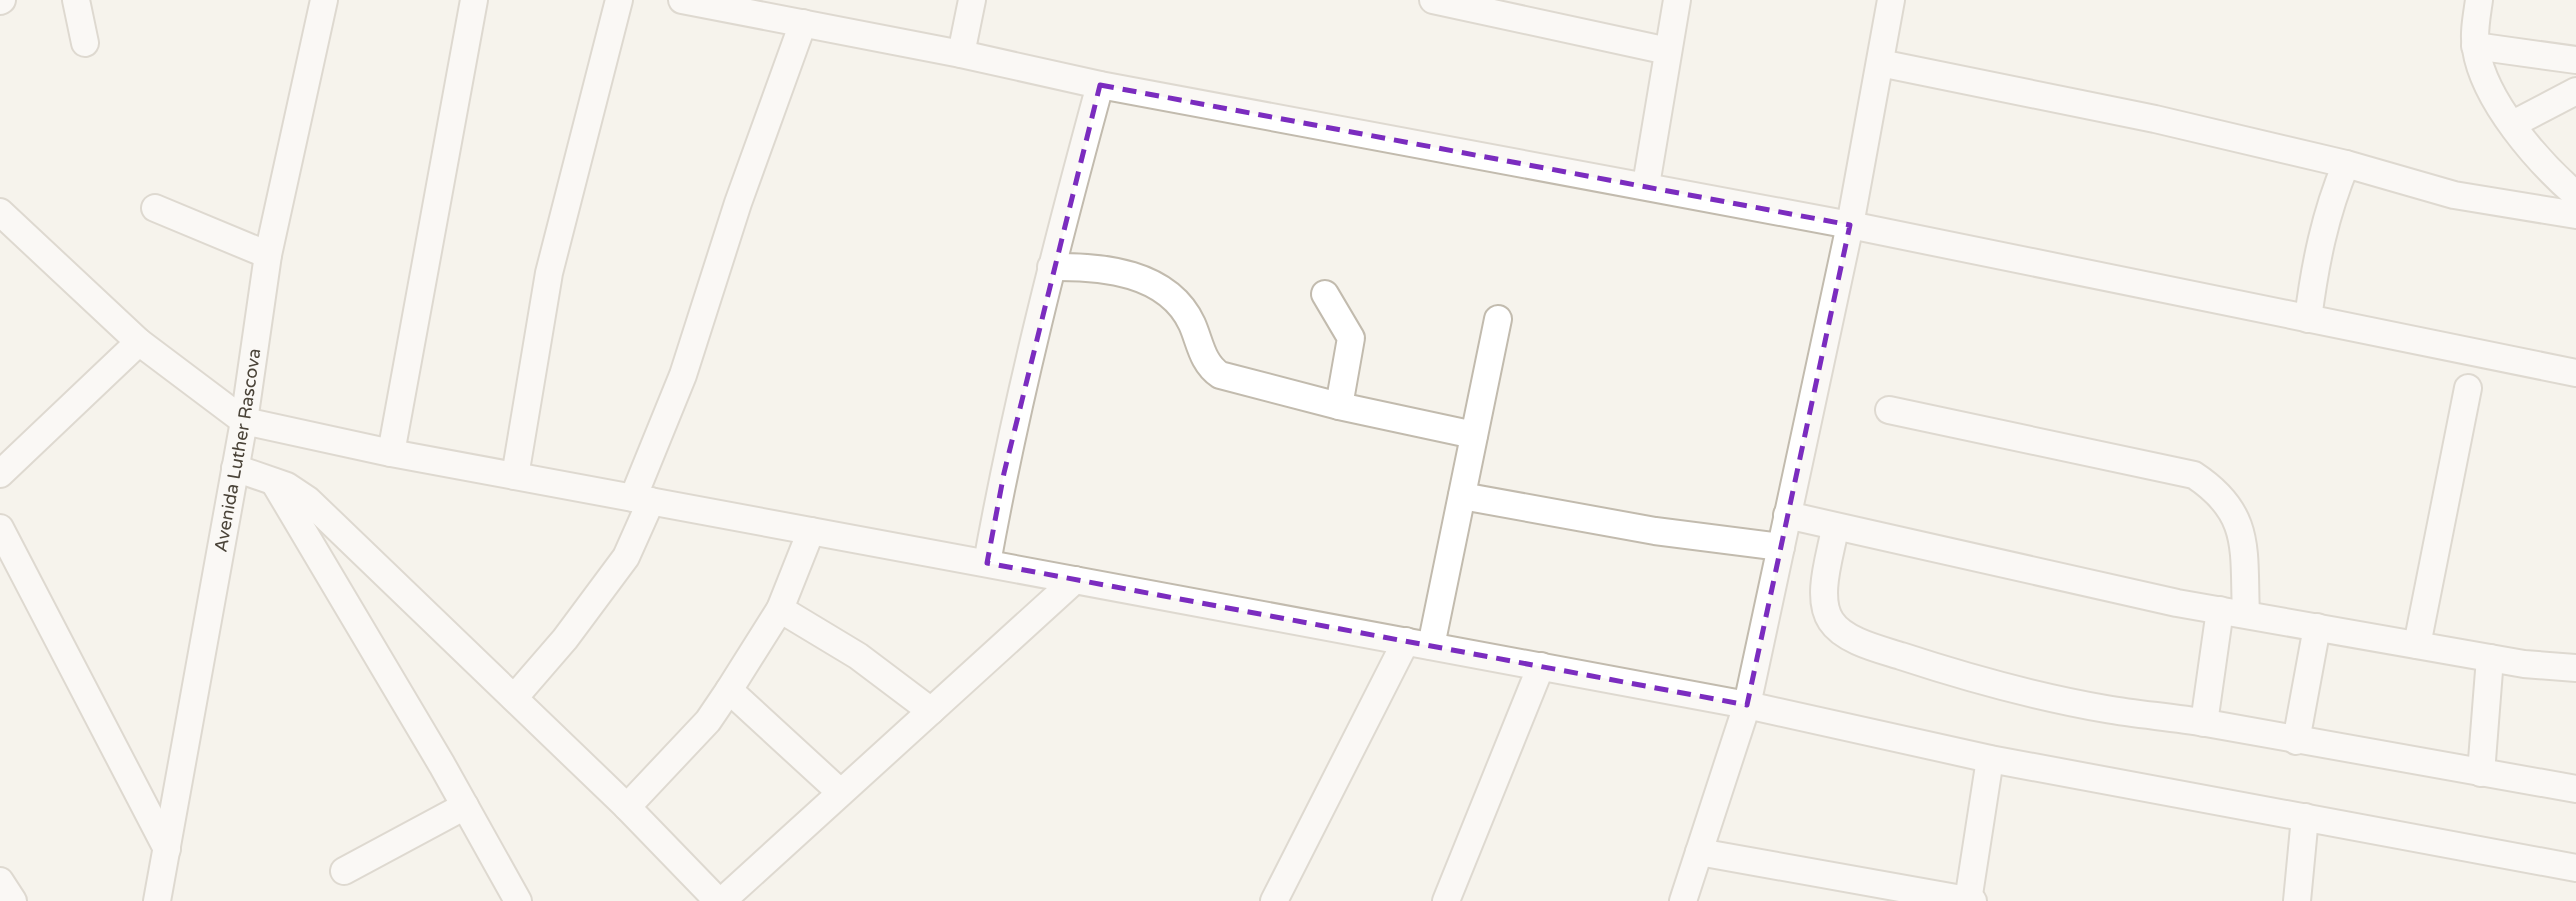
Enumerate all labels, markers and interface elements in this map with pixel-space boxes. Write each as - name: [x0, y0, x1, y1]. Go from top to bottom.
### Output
- street label: Avenida Luther Rascova: [209, 347, 265, 554]

